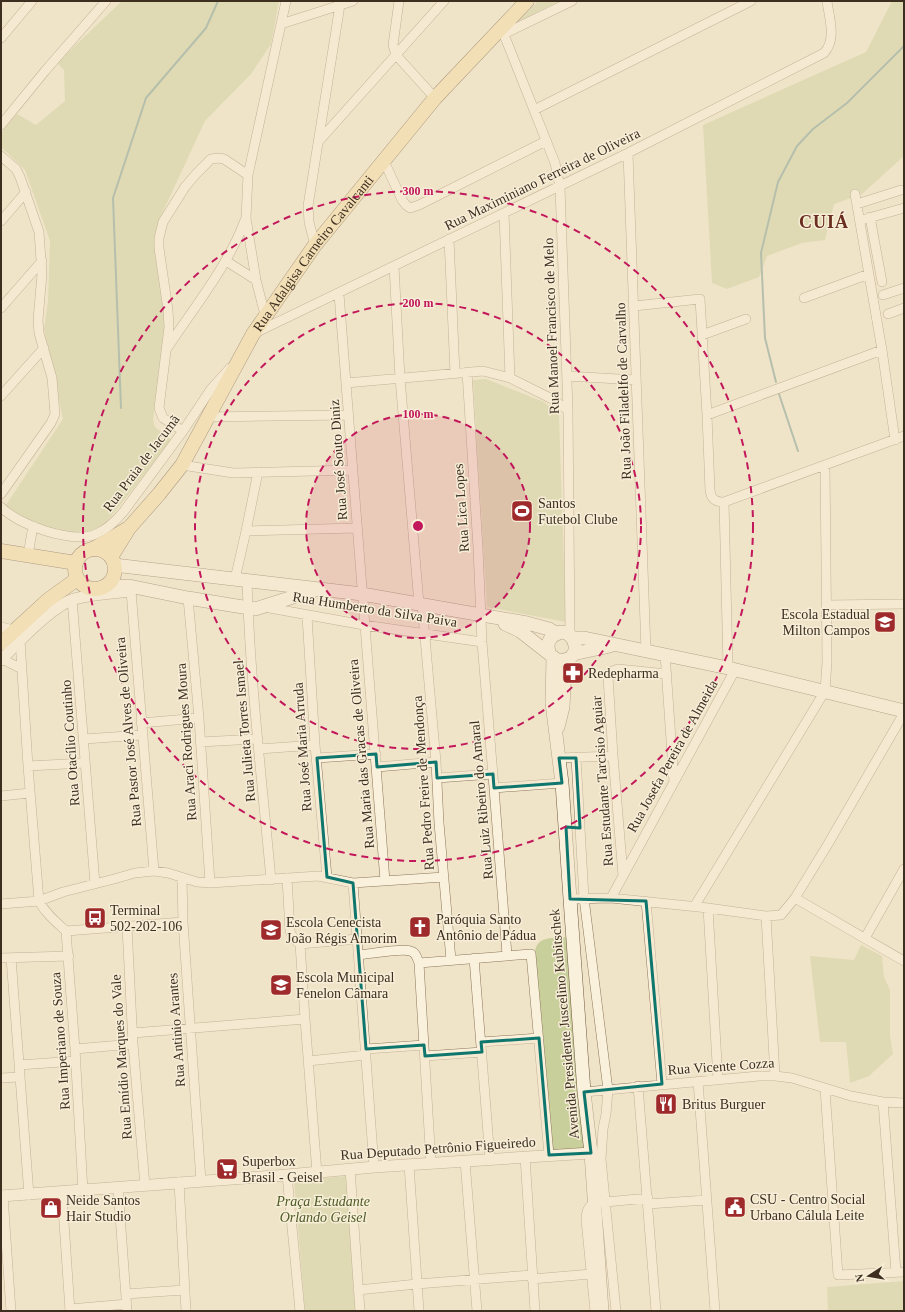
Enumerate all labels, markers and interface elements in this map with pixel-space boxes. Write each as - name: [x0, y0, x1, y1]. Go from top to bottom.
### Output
- street label: Rua Maximiniano Ferreira de Oliveira: [442, 125, 643, 233]
- street label: Rua Adalgisa Carneiro Cavalcanti: [250, 173, 377, 334]
- text: 300 m: [403, 184, 434, 198]
- district label: CUIÁ: [799, 211, 849, 232]
- street label: Rua Manoel Francisco de Melo: [541, 238, 562, 414]
- text: 200 m: [403, 296, 434, 310]
- street label: Rua João Filadelfo de Carvalho: [613, 302, 634, 480]
- street label: Rua José Souto Diniz: [327, 399, 350, 521]
- text: 100 m: [403, 407, 434, 421]
- street label: Rua Praia de Jacumã: [100, 411, 183, 515]
- street label: Rua Lica Lopes: [451, 463, 472, 553]
- place label: Santos Futebol Clube: [538, 496, 618, 527]
- sports icon: Santos Futebol Clube: [509, 498, 535, 524]
- centre of rings: [411, 519, 425, 533]
- street label: Rua Humberto da Silva Paiva: [292, 589, 459, 630]
- place label: Escola Estadual Milton Campos: [781, 607, 870, 638]
- school or university icon: Escola Estadual Milton Campos: [872, 609, 898, 635]
- street label: Rua Pastor José Alves de Oliveira: [113, 636, 144, 827]
- street label: Rua Maria das Gracas de Oliveira: [346, 658, 377, 849]
- street label: Rua Julieta Torres Ismael: [231, 659, 258, 802]
- pharmacy icon: Redepharma: [560, 660, 586, 686]
- street label: Rua Araci Rodrigues Moura: [173, 662, 199, 821]
- place label: Redepharma: [588, 666, 660, 681]
- street label: Rua Josefa Pereira de Almeida: [624, 677, 721, 835]
- street label: Rua Otacílio Coutinho: [59, 679, 82, 807]
- street label: Rua José Maria Arruda: [290, 681, 314, 812]
- street label: Rua Pedro Freire de Mendonça: [410, 694, 437, 871]
- street label: Rua Estudante Tarcisio Aguiar: [589, 695, 616, 867]
- street label: Rua Luiz Ribeiro do Amaral: [467, 720, 496, 880]
- place label: Terminal 502-202-106: [110, 903, 182, 934]
- bus stop icon: Terminal 502-202-106: [82, 905, 108, 931]
- street label: Avenida Presidente Juscelino Kubitschek: [547, 908, 582, 1140]
- place label: Paróquia Santo Antônio de Pádua: [436, 912, 537, 943]
- church icon: Paróquia Santo Antônio de Pádua: [407, 914, 433, 940]
- place label: Escola Cenecista João Régis Amorim: [286, 915, 397, 946]
- school or university icon: Escola Cenecista João Régis Amorim: [258, 917, 284, 943]
- place label: Escola Municipal Fenelon Câmara: [296, 970, 394, 1001]
- street label: Rua Imperiano de Souza: [48, 971, 73, 1110]
- street label: Rua Antinio Arantes: [165, 972, 188, 1088]
- school or university icon: Escola Municipal Fenelon Câmara: [268, 972, 294, 998]
- street label: Rua Emídio Marques do Vale: [108, 974, 135, 1140]
- street label: Rua Vicente Cozza: [667, 1055, 776, 1078]
- restaurant icon: Britus Burguer: [653, 1091, 679, 1117]
- place label: Britus Burguer: [682, 1097, 766, 1112]
- street label: Rua Deputado Petrônio Figueiredo: [340, 1134, 536, 1163]
- place label: Superbox Brasil - Geisel: [242, 1154, 323, 1185]
- supermarket icon: Superbox Brasil - Geisel: [214, 1156, 240, 1182]
- place label: CSU - Centro Social Urbano Cálula Leite: [750, 1192, 866, 1223]
- place label: Neide Santos Hair Studio: [66, 1193, 140, 1224]
- park label: Praça Estudante Orlando Geisel: [275, 1194, 370, 1225]
- public building icon: CSU - Centro Social Urbano Cálula Leite: [722, 1194, 748, 1220]
- shop icon: Neide Santos Hair Studio: [38, 1195, 64, 1221]
- north arrow: [849, 1256, 889, 1296]
- text: N: [853, 1273, 866, 1283]

